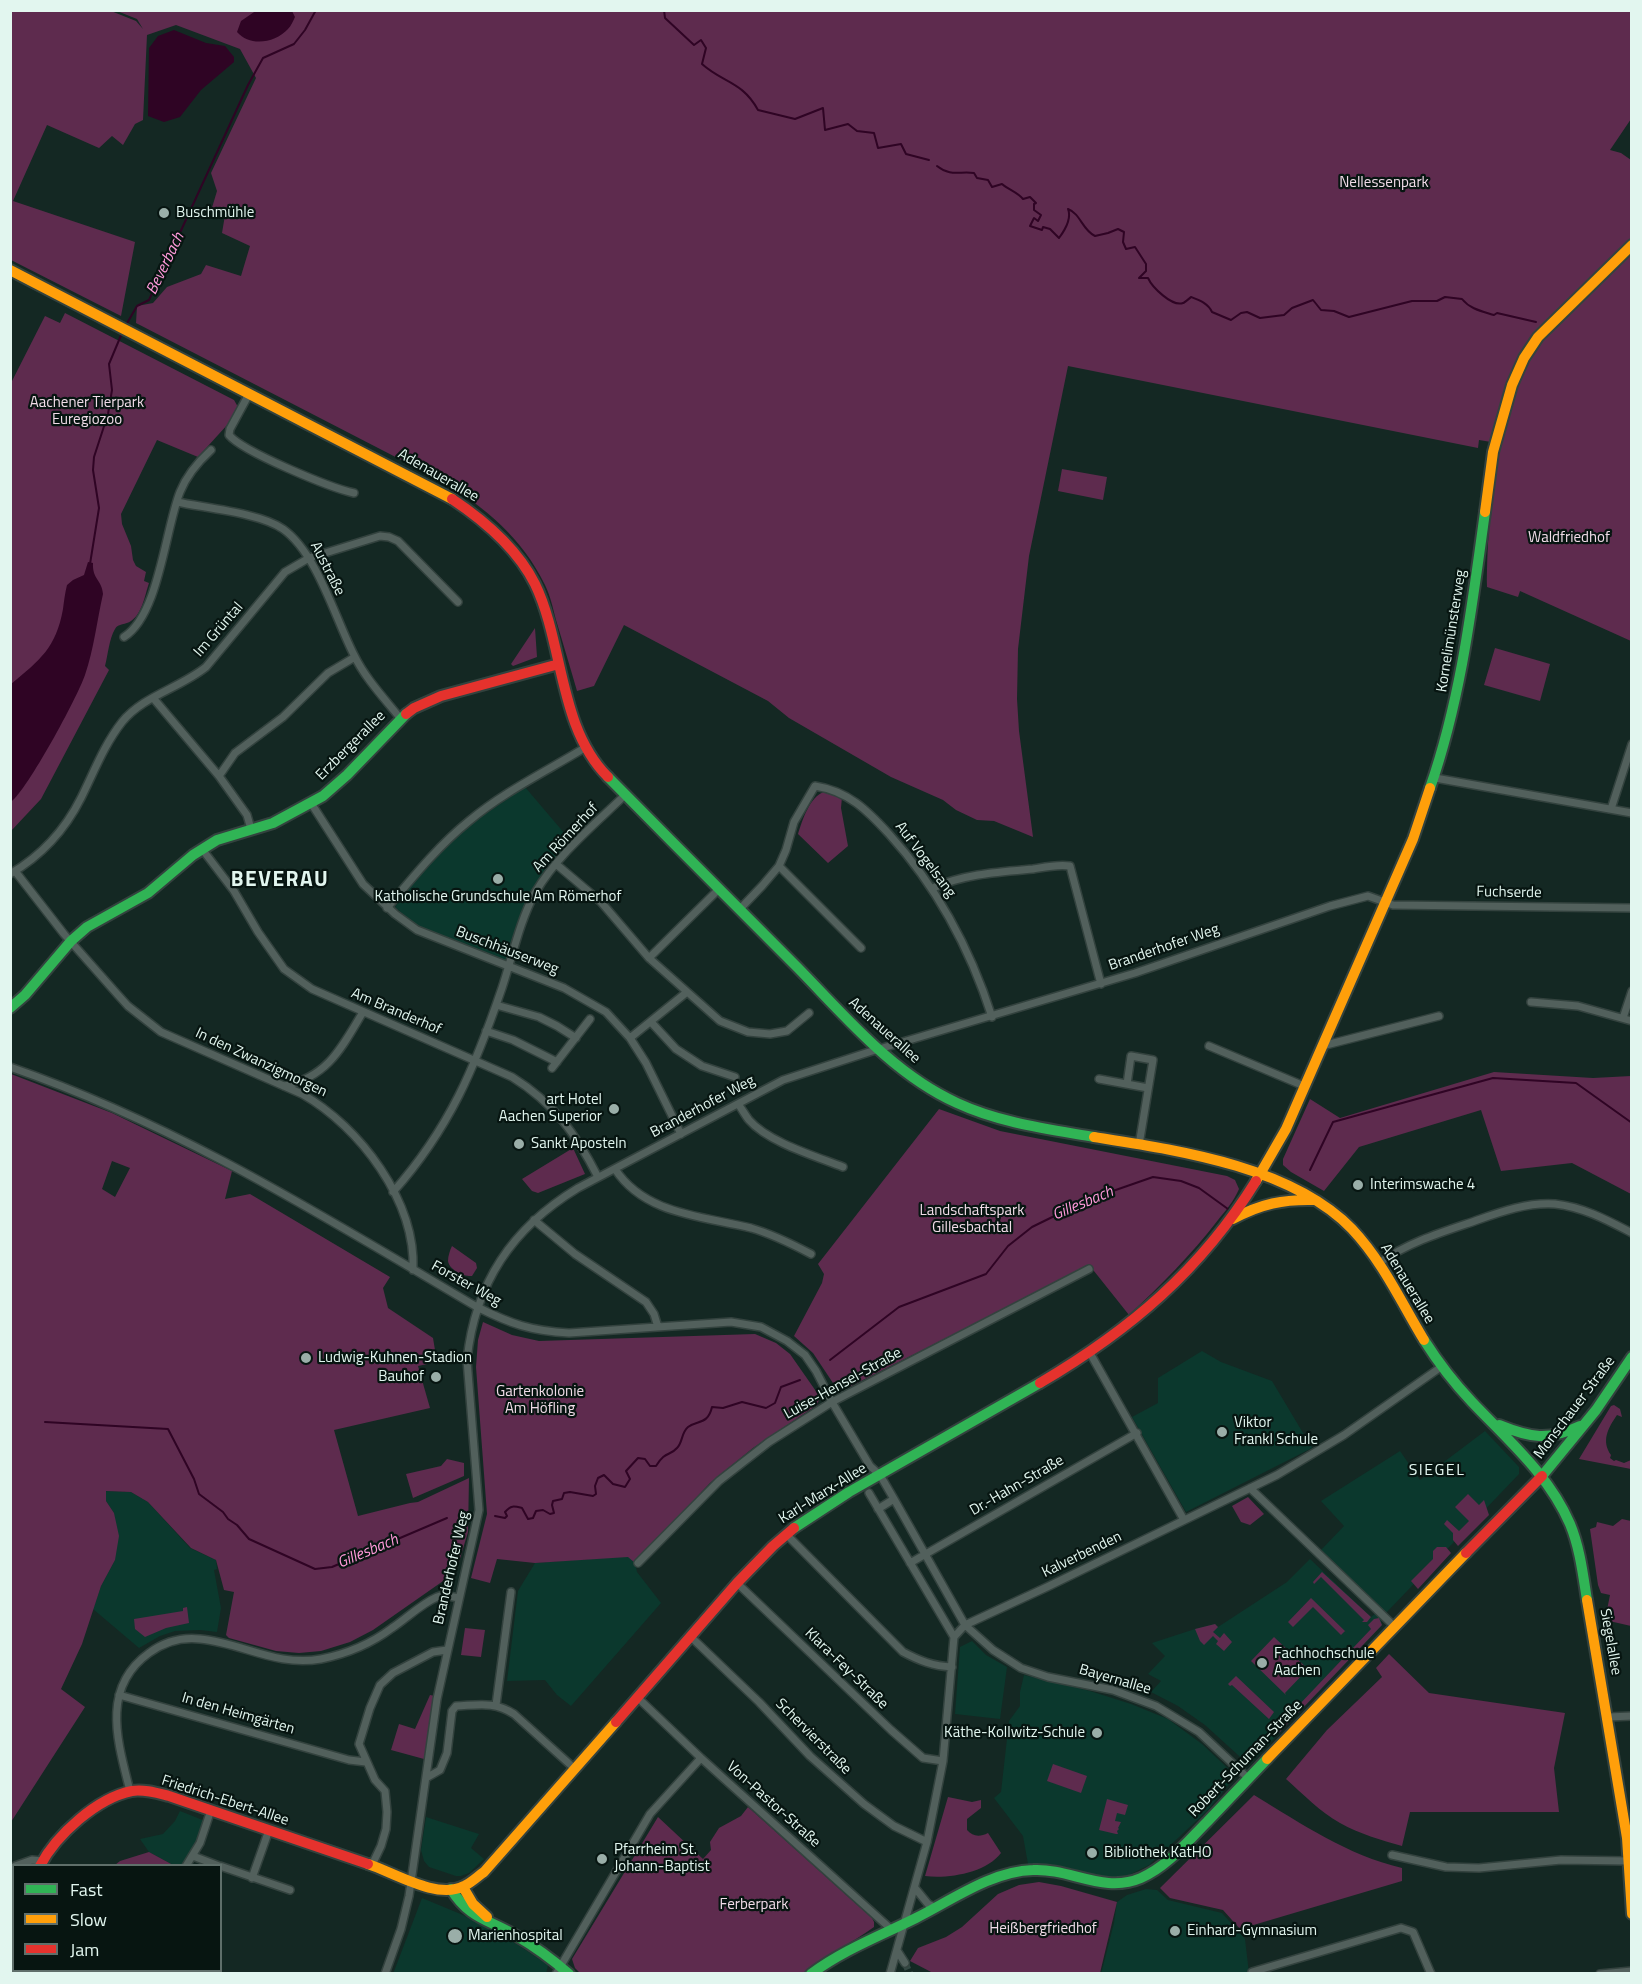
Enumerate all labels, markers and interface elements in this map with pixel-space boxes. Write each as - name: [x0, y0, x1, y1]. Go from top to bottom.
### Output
- park label: Nellessenpark: [1339, 174, 1429, 192]
- place label: Buschmühle: [176, 204, 254, 222]
- marker: Buschmühle: [157, 206, 171, 220]
- water label: Beverbach: [143, 230, 189, 298]
- park label: Aachener Tierpark Euregiozoo: [30, 394, 144, 429]
- street label: Adenauerallee: [394, 446, 482, 506]
- park label: Waldfriedhof: [1528, 529, 1610, 547]
- street label: Austraße: [306, 539, 348, 599]
- street label: Kornelimünsterweg: [1433, 568, 1471, 694]
- street label: Im Grüntal: [190, 599, 248, 661]
- street label: Erzbergerallee: [312, 707, 390, 785]
- street label: Am Römerhof: [529, 800, 603, 876]
- street label: Auf Vogelsang: [891, 819, 959, 901]
- district label: BEVERAU: [231, 868, 329, 894]
- marker: Katholische Grundschule Am Römerhof: [491, 872, 505, 886]
- street label: Fuchserde: [1476, 883, 1542, 903]
- place label: Katholische Grundschule Am Römerhof: [375, 888, 621, 906]
- street label: Branderhofer Weg: [1106, 921, 1222, 975]
- street label: Buschhäuserweg: [453, 923, 561, 979]
- street label: Am Branderhof: [348, 985, 444, 1039]
- street label: Adenauerallee: [844, 994, 924, 1068]
- street label: In den Zwanzigmorgen: [192, 1025, 330, 1101]
- street label: Branderhofer Weg: [648, 1072, 758, 1142]
- place label: art Hotel Aachen Superior: [499, 1091, 602, 1126]
- marker: art Hotel Aachen Superior: [607, 1102, 621, 1116]
- place label: Sankt Aposteln: [531, 1135, 627, 1153]
- marker: Sankt Aposteln: [512, 1137, 526, 1151]
- place label: Interimswache 4: [1370, 1176, 1475, 1194]
- marker: Interimswache 4: [1351, 1178, 1365, 1192]
- water label: Gillesbach: [1050, 1183, 1116, 1225]
- park label: Landschaftspark Gillesbachtal: [920, 1202, 1024, 1237]
- street label: Adenauerallee: [1376, 1241, 1438, 1327]
- street label: Forster Weg: [428, 1257, 504, 1311]
- street label: Luise-Hensel-Straße: [781, 1344, 905, 1424]
- place label: Ludwig-Kuhnen-Stadion: [318, 1349, 472, 1367]
- marker: Ludwig-Kuhnen-Stadion: [299, 1351, 313, 1365]
- street label: Monschauer Straße: [1531, 1353, 1619, 1463]
- place label: Bauhof: [378, 1368, 424, 1386]
- marker: Bauhof: [429, 1370, 443, 1384]
- park label: Gartenkolonie Am Höfling: [496, 1383, 584, 1418]
- place label: Viktor Frankl Schule: [1234, 1414, 1318, 1449]
- marker: Viktor Frankl Schule: [1215, 1425, 1229, 1439]
- street label: Dr.-Hahn-Straße: [967, 1452, 1067, 1520]
- street label: Karl-Marx-Allee: [776, 1460, 870, 1528]
- district label: SIEGEL: [1409, 1461, 1465, 1481]
- street label: Branderhofer Weg: [430, 1510, 474, 1626]
- street label: Kalverbenden: [1039, 1528, 1125, 1582]
- water label: Gillesbach: [335, 1531, 401, 1573]
- street label: Siegelallee: [1595, 1607, 1625, 1677]
- street label: Klara-Fey-Straße: [800, 1625, 892, 1713]
- place label: Fachhochschule Aachen: [1274, 1645, 1375, 1680]
- marker: Fachhochschule Aachen: [1255, 1656, 1269, 1670]
- street label: Bayernallee: [1077, 1661, 1153, 1699]
- street label: In den Heimgärten: [179, 1689, 297, 1739]
- street label: Schervierstraße: [771, 1695, 855, 1779]
- street label: Robert-Schuman-Straße: [1185, 1697, 1307, 1821]
- place label: Käthe-Kollwitz-Schule: [944, 1724, 1085, 1742]
- marker: Käthe-Kollwitz-Schule: [1090, 1726, 1104, 1740]
- street label: Von-Pastor-Straße: [722, 1758, 824, 1852]
- street label: Friedrich-Ebert-Allee: [159, 1772, 291, 1830]
- place label: Pfarrheim St. Johann-Baptist: [614, 1841, 710, 1876]
- place label: Bibliothek KatHO: [1104, 1844, 1212, 1862]
- marker: Bibliothek KatHO: [1085, 1846, 1099, 1860]
- marker: Pfarrheim St. Johann-Baptist: [595, 1852, 609, 1866]
- legend: [12, 1864, 222, 1972]
- text: Fast: [70, 1876, 103, 1903]
- park label: Ferberpark: [720, 1896, 788, 1914]
- text: Slow: [70, 1906, 107, 1933]
- park label: Heißbergfriedhof: [989, 1920, 1097, 1938]
- place label: Einhard-Gymnasium: [1187, 1922, 1317, 1940]
- marker: Einhard-Gymnasium: [1168, 1924, 1182, 1938]
- marker: Marienhospital: [446, 1927, 464, 1945]
- place label: Marienhospital: [468, 1927, 563, 1945]
- text: Jam: [70, 1936, 99, 1963]

